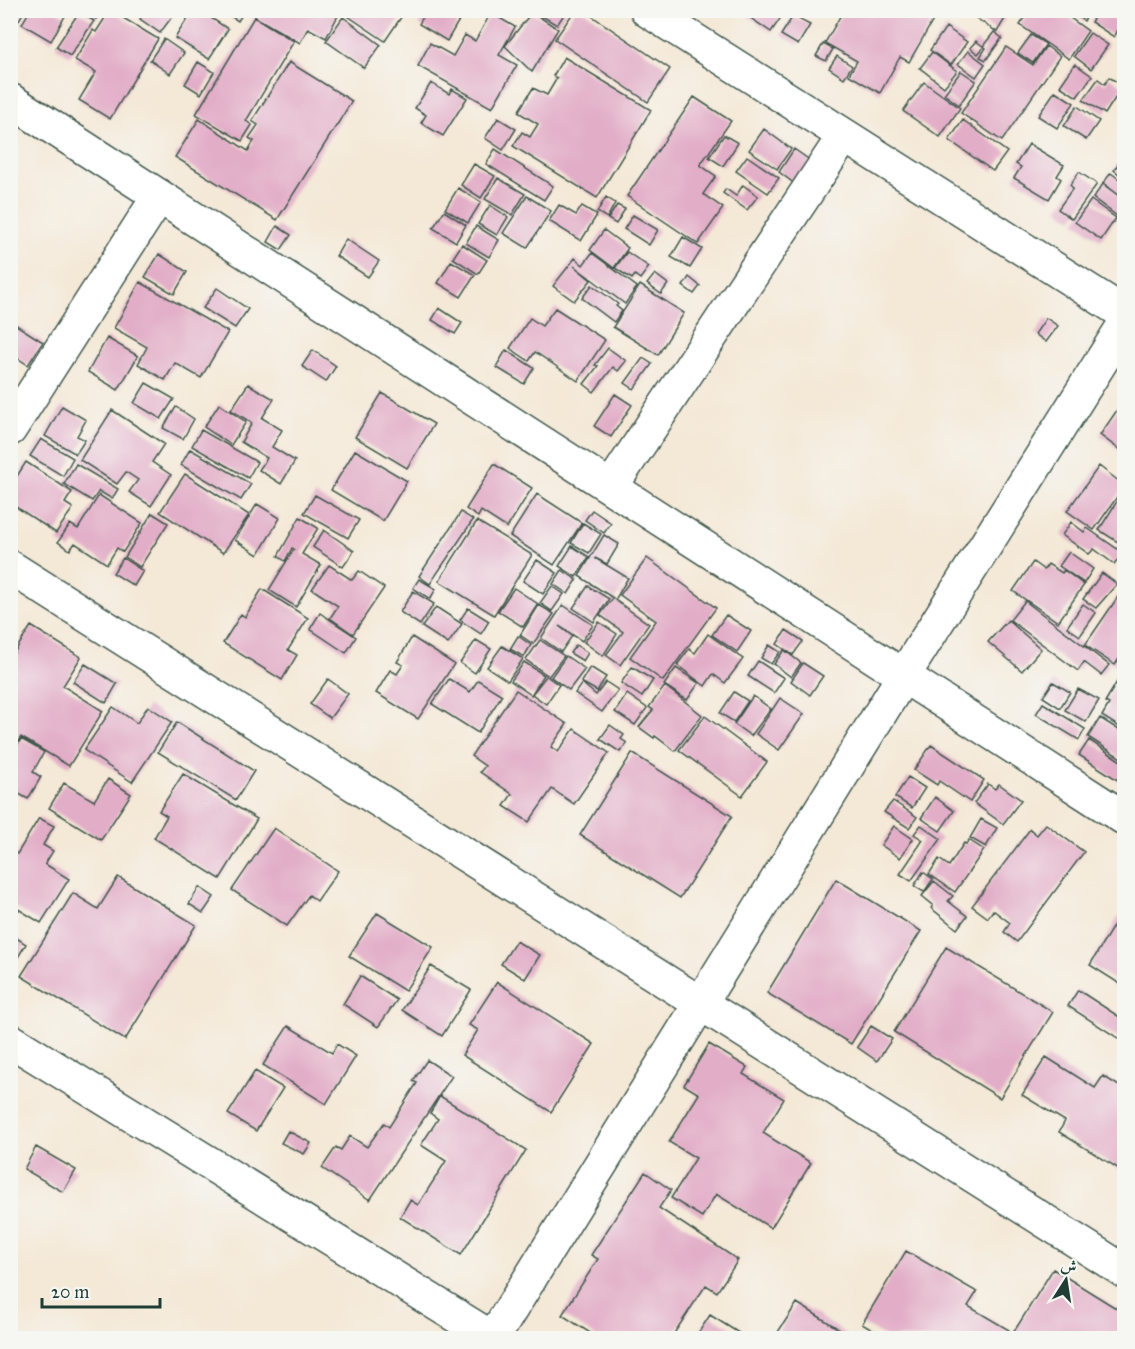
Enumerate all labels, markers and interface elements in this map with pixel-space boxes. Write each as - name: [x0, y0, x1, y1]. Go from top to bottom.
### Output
- north arrow: [1036, 1250, 1096, 1310]
- text: ش: [1059, 1255, 1079, 1277]
- scale bar: [42, 1271, 160, 1309]
- text: 20 m: [51, 1281, 89, 1303]

